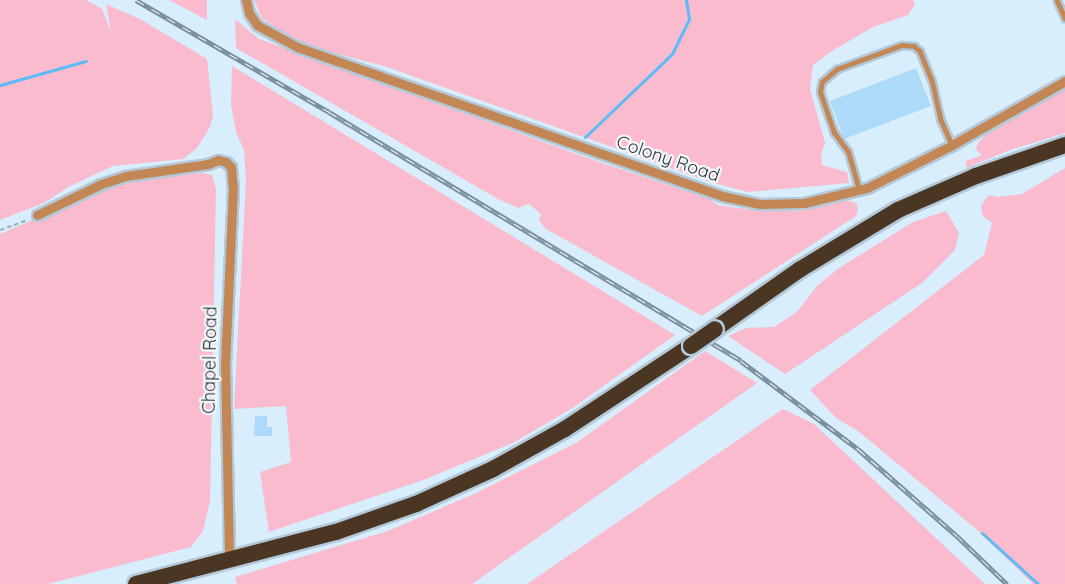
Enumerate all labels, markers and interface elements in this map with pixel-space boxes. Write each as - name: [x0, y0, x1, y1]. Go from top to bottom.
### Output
- street label: Colony Road: [614, 131, 722, 187]
- street label: Chapel Road: [198, 306, 222, 414]

